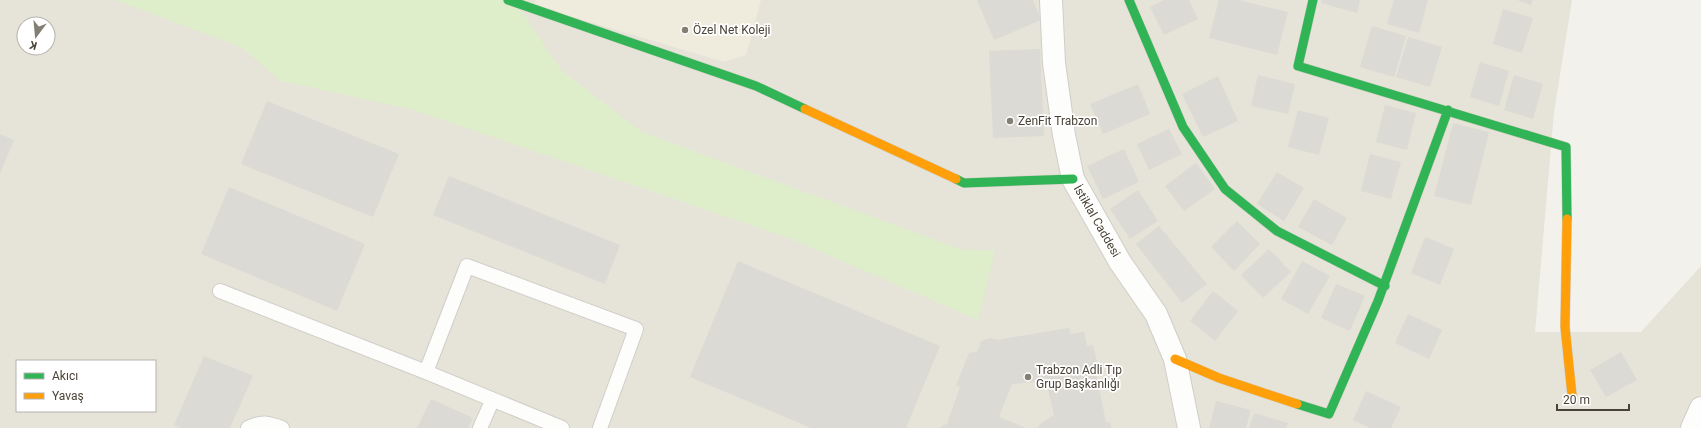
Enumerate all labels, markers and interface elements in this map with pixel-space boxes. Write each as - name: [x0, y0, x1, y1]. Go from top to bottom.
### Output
- north arrow: [16, 16, 56, 56]
- place label: Özel Net Koleji: [693, 22, 771, 37]
- marker: Özel Net Koleji: [680, 25, 690, 35]
- text: K: [27, 38, 39, 52]
- place label: ZenFit Trabzon: [1018, 114, 1097, 128]
- marker: ZenFit Trabzon: [1005, 116, 1015, 126]
- street label: İstiklal Caddesi: [1071, 182, 1124, 260]
- legend: [16, 360, 156, 412]
- place label: Trabzon Adli Tıp Grup Başkanlığı: [1036, 363, 1122, 391]
- text: Akıcı: [52, 369, 78, 383]
- marker: Trabzon Adli Tıp Grup Başkanlığı: [1023, 372, 1033, 382]
- scale bar: [1557, 386, 1629, 412]
- text: Yavaş: [52, 389, 84, 403]
- text: 20 m: [1563, 393, 1590, 407]

